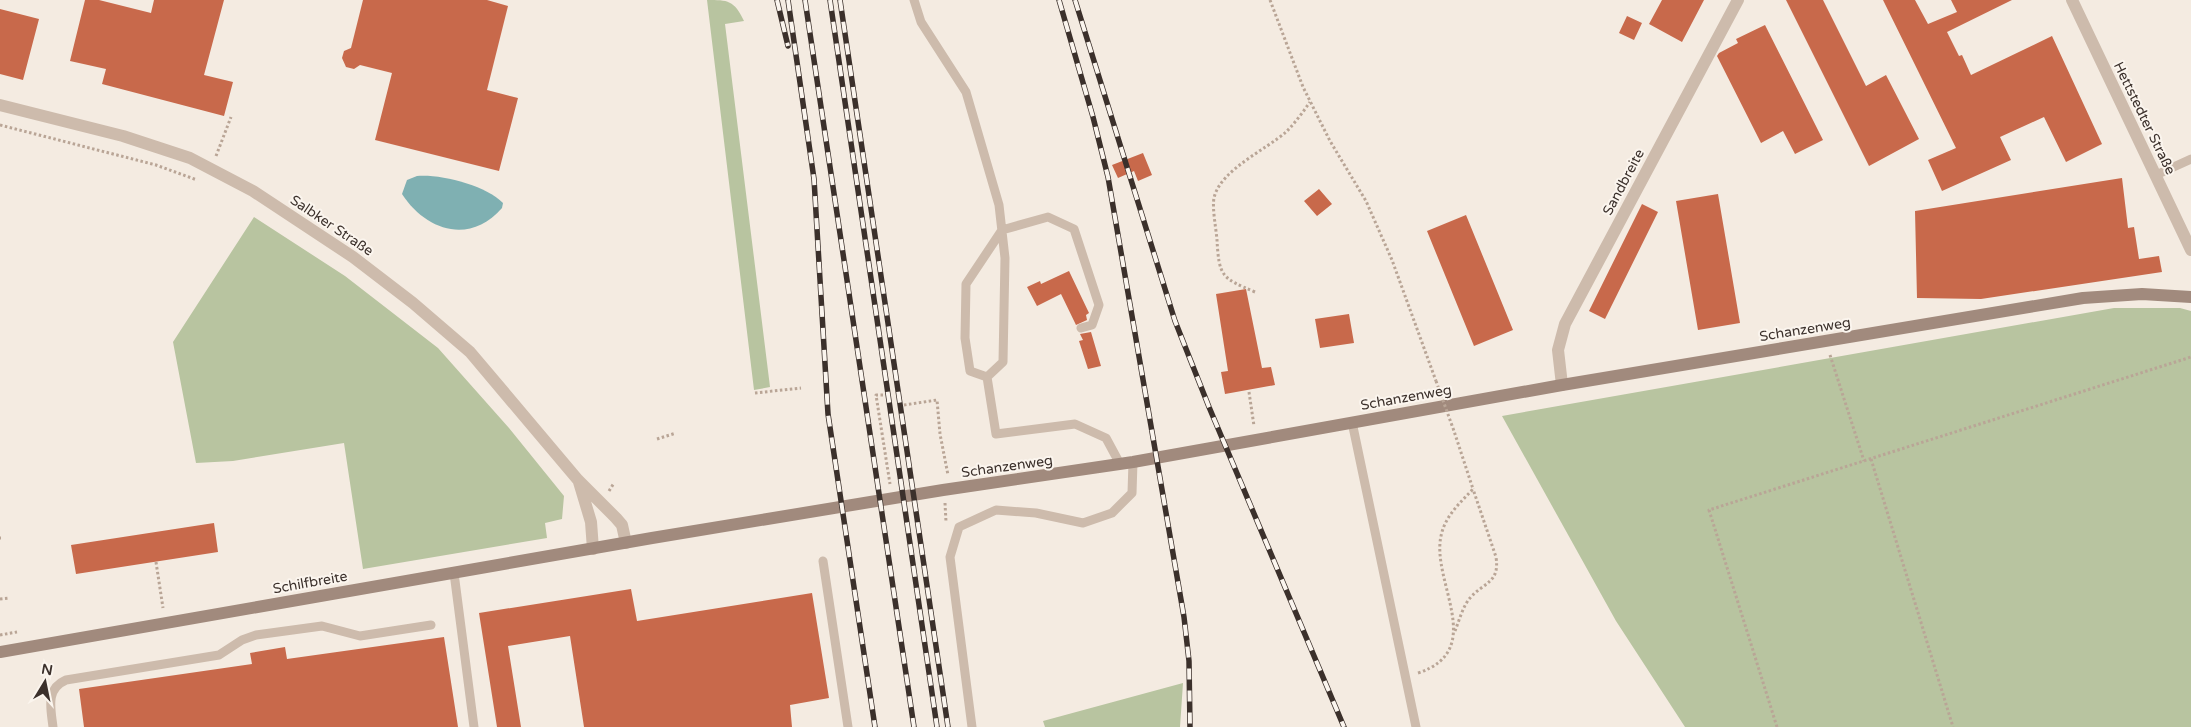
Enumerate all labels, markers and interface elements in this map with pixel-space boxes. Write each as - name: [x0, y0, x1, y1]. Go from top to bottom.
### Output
- street label: Hettstedter Straße: [2110, 59, 2179, 177]
- street label: Sandbreite: [1599, 146, 1648, 218]
- street label: Salbker Straße: [287, 191, 377, 260]
- street label: Schanzenweg: [1758, 314, 1852, 345]
- street label: Schanzenweg: [1359, 381, 1453, 414]
- street label: Schanzenweg: [960, 452, 1054, 481]
- street label: Schilfbreite: [271, 568, 349, 597]
- north arrow: [20, 657, 70, 707]
- text: N: [40, 660, 54, 679]

